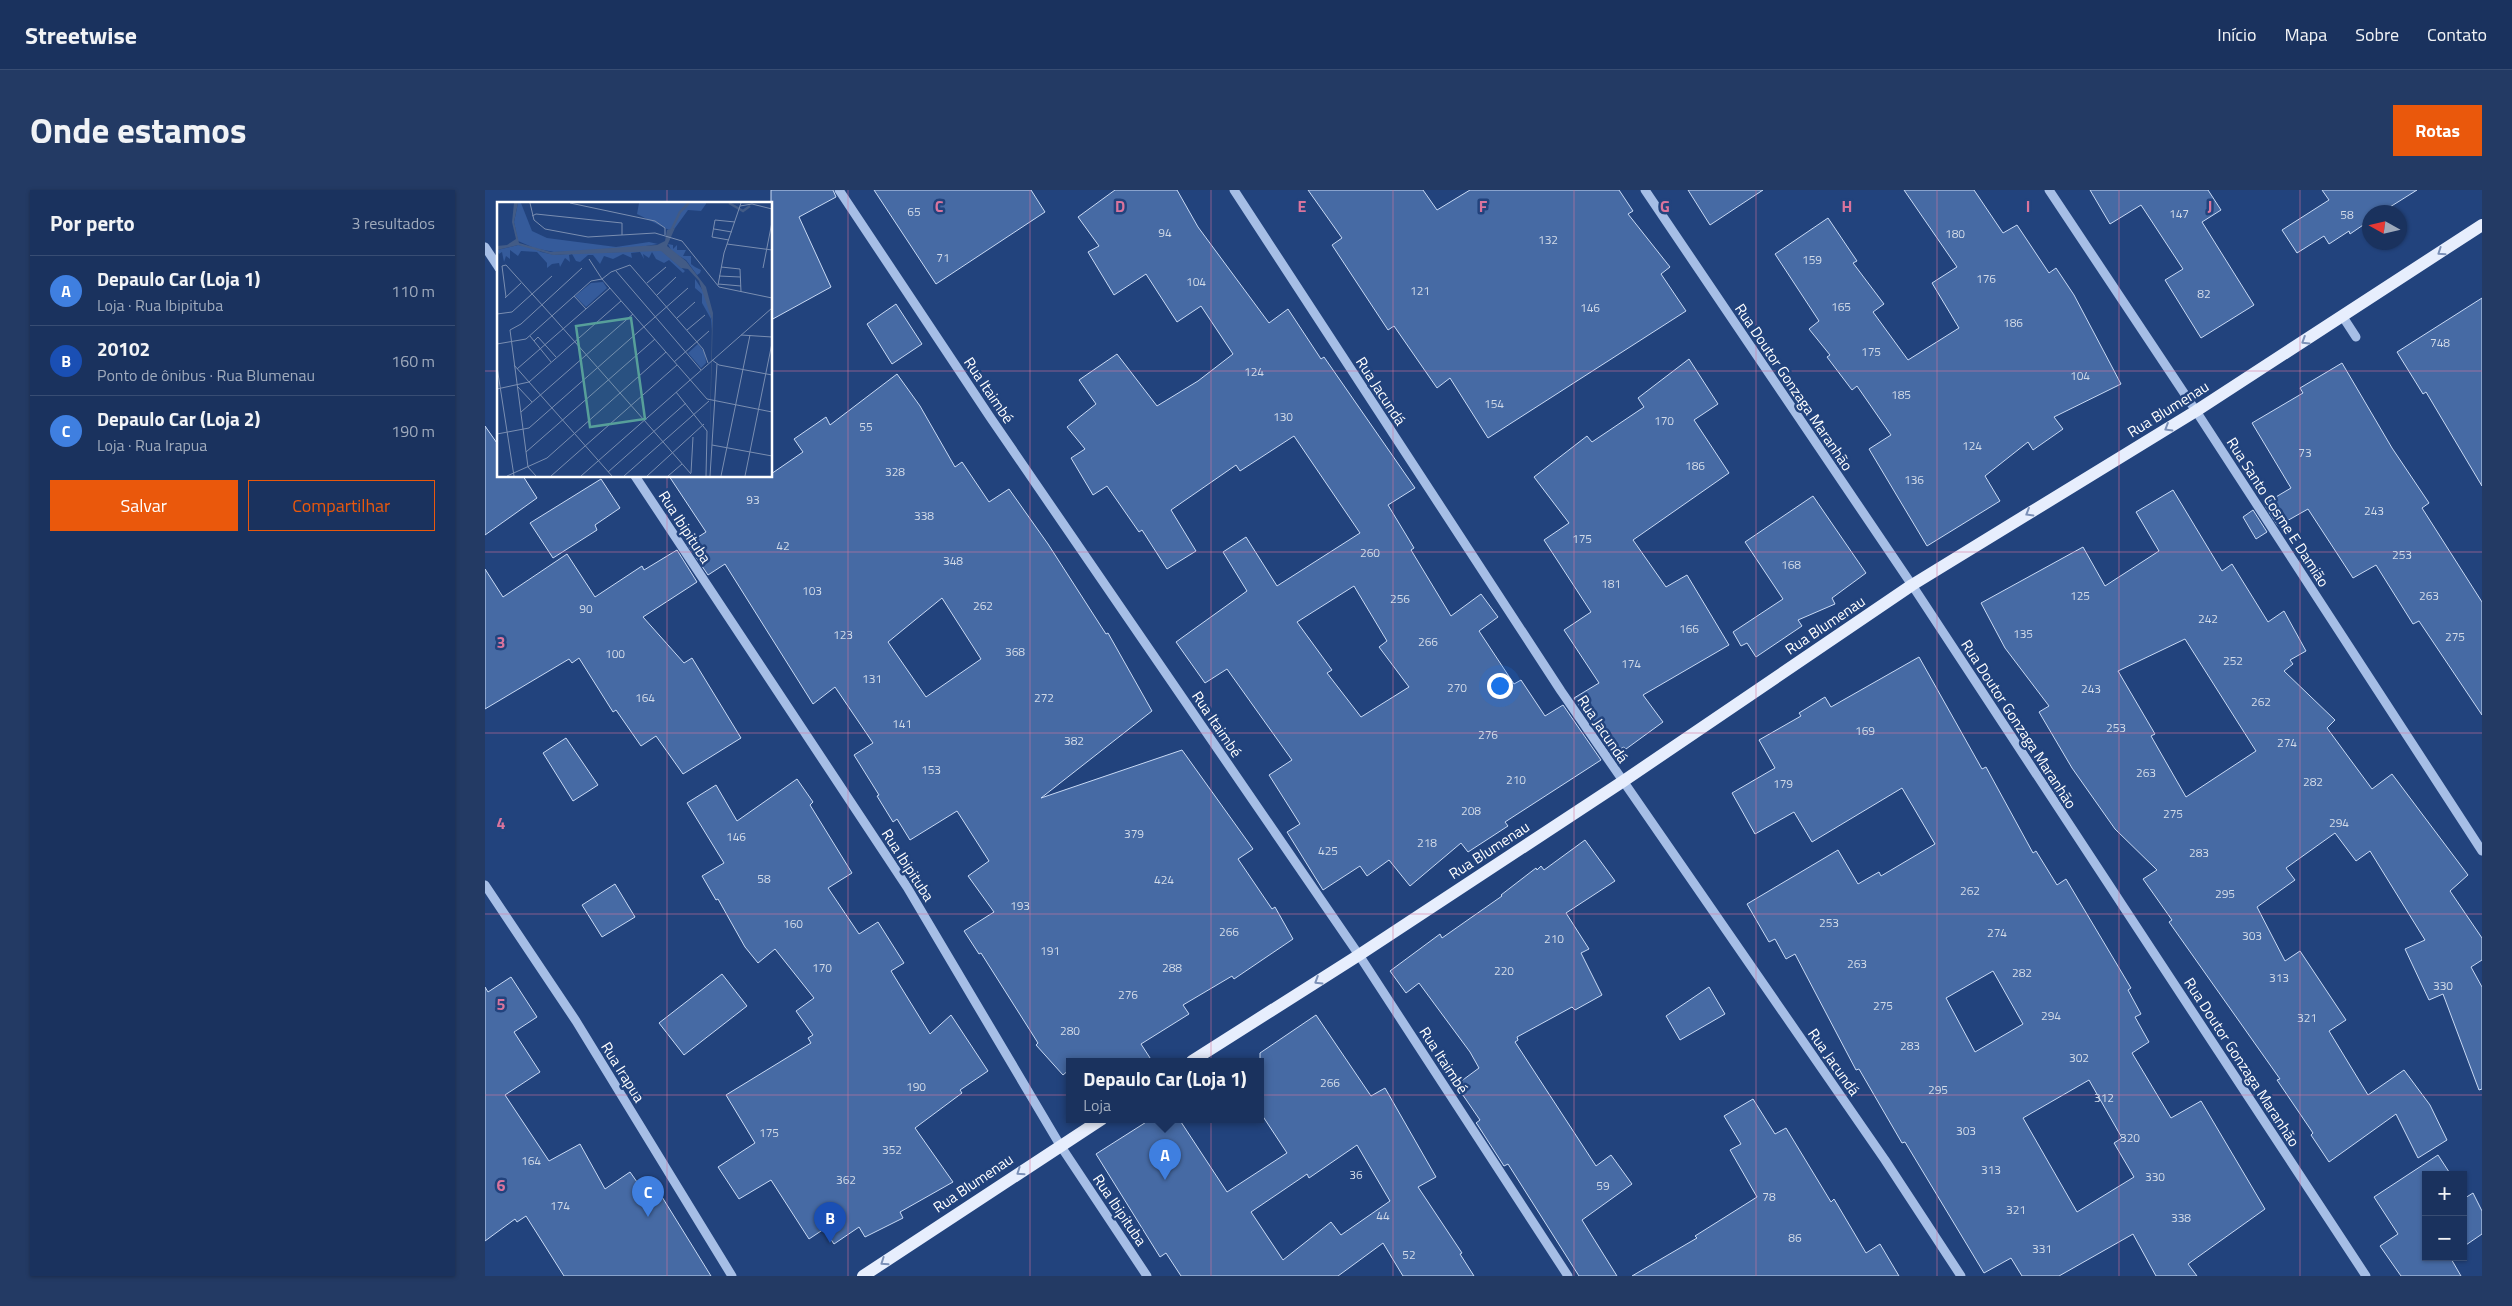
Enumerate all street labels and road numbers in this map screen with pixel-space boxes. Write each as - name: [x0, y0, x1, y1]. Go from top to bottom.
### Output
- street label: Rua Doutor Gonzaga Maranhão: [1729, 299, 1859, 475]
- street label: Rua Itaimbé: [958, 352, 1020, 428]
- street label: Rua Jacundá: [1350, 352, 1412, 430]
- street label: Rua Blumenau: [2123, 375, 2213, 443]
- street label: Rua Santo Cosme E Damião: [2221, 433, 2335, 591]
- street label: Rua Ibipituba: [653, 486, 717, 568]
- street label: Rua Blumenau: [1780, 590, 1870, 660]
- street label: Rua Doutor Gonzaga Maranhão: [1956, 635, 2083, 813]
- street label: Rua Itaimbé: [1186, 686, 1248, 762]
- street label: Rua Jacundá: [1572, 690, 1635, 768]
- street label: Rua Blumenau: [1444, 815, 1534, 885]
- street label: Rua Ibipituba: [876, 824, 940, 906]
- street label: Rua Doutor Gonzaga Maranhão: [2179, 973, 2306, 1151]
- street label: Rua Itaimbé: [1414, 1022, 1474, 1098]
- street label: Rua Jacundá: [1802, 1024, 1866, 1101]
- street label: Rua Irapua: [595, 1037, 651, 1107]
- street label: Rua Blumenau: [928, 1148, 1018, 1218]
- street label: Rua Ibipituba: [1087, 1169, 1153, 1251]

